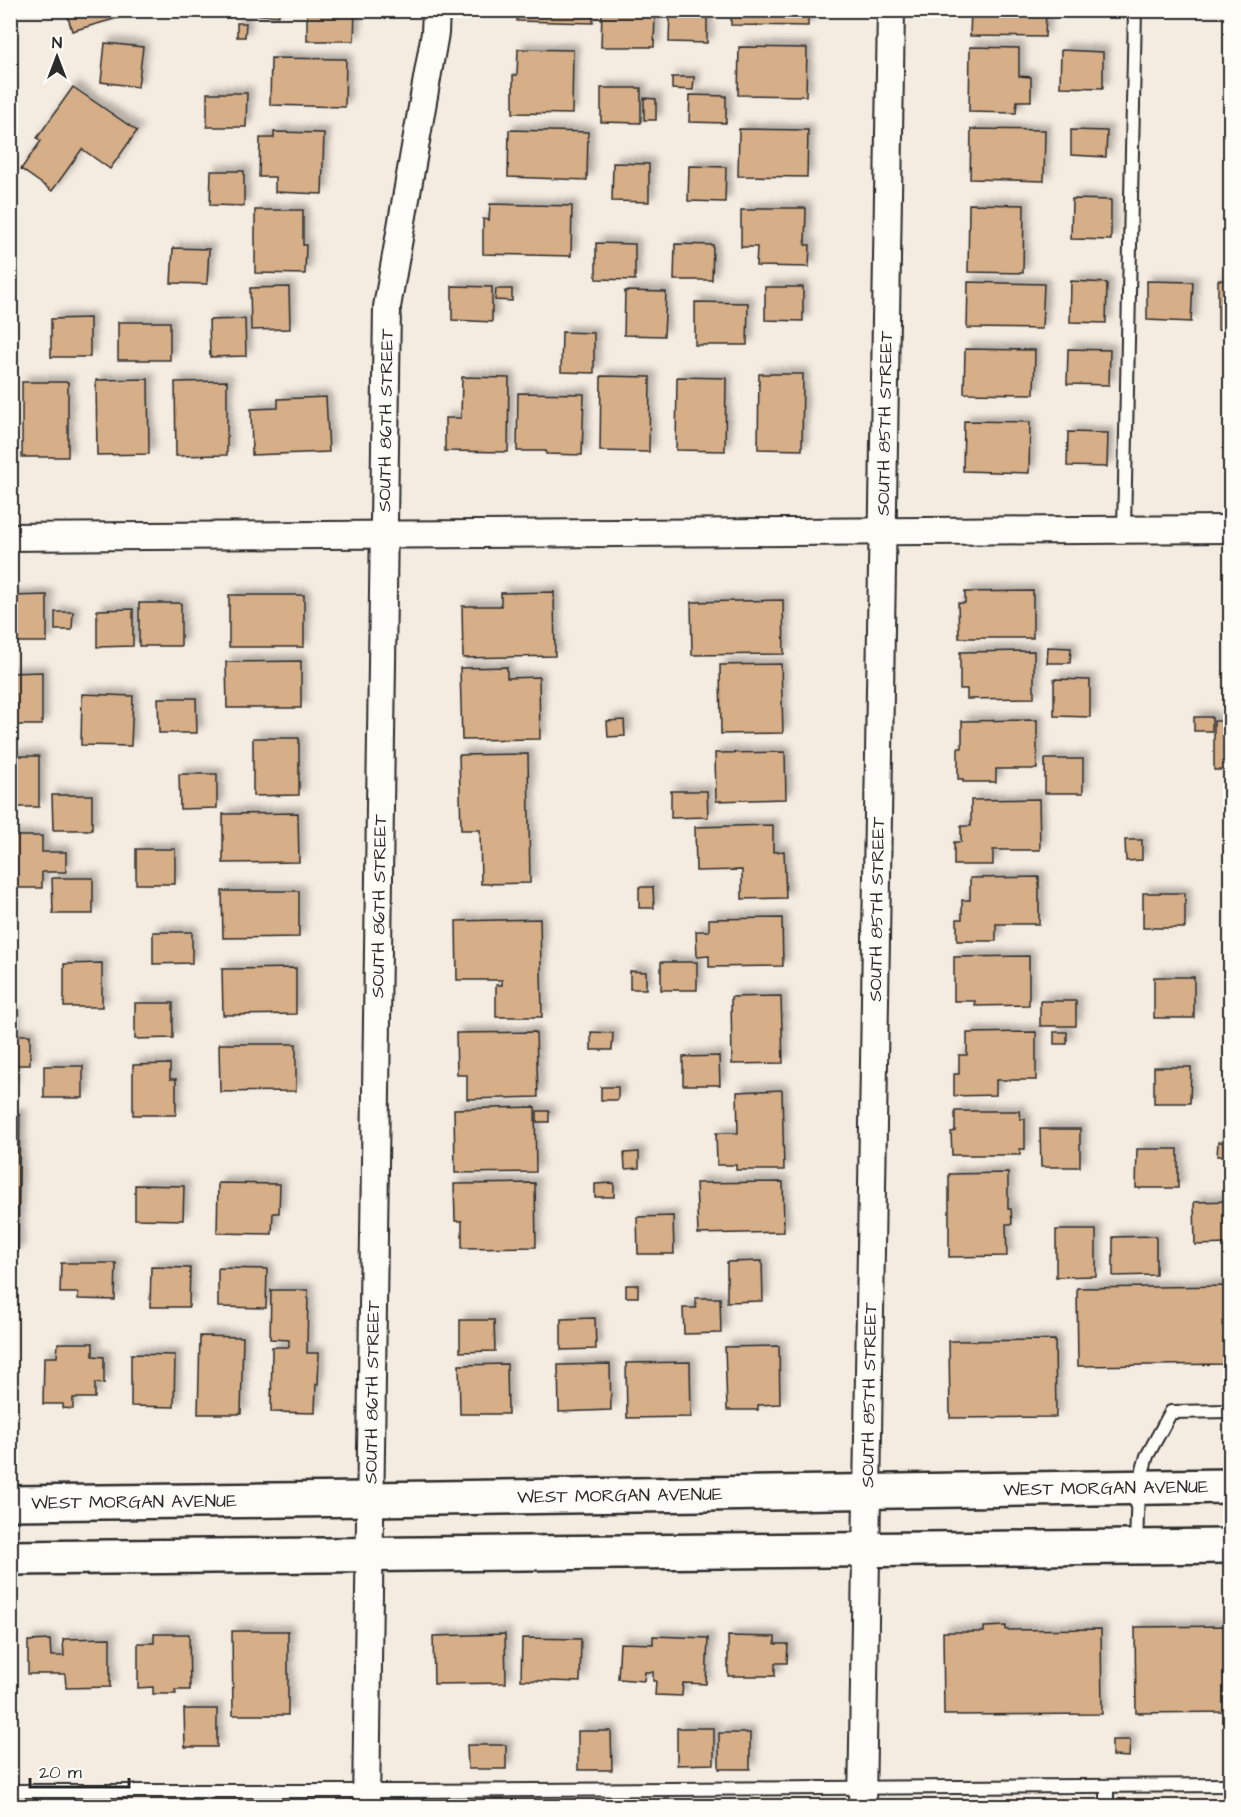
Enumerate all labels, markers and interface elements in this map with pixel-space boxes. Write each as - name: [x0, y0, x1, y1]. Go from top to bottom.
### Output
- north arrow: [27, 27, 87, 87]
- text: N: [52, 32, 62, 54]
- street label: SOUTH 86TH STREET: [372, 327, 400, 512]
- street label: SOUTH 85TH STREET: [871, 330, 899, 516]
- street label: SOUTH 86TH STREET: [365, 813, 393, 998]
- street label: SOUTH 85TH STREET: [863, 816, 891, 1002]
- street label: SOUTH 86TH STREET: [359, 1299, 386, 1484]
- street label: SOUTH 85TH STREET: [855, 1302, 883, 1488]
- street label: WEST MORGAN AVENUE: [1003, 1474, 1209, 1502]
- street label: WEST MORGAN AVENUE: [517, 1482, 723, 1510]
- street label: WEST MORGAN AVENUE: [31, 1488, 237, 1516]
- scale bar: [30, 1751, 129, 1789]
- text: 20 m: [39, 1760, 82, 1785]

